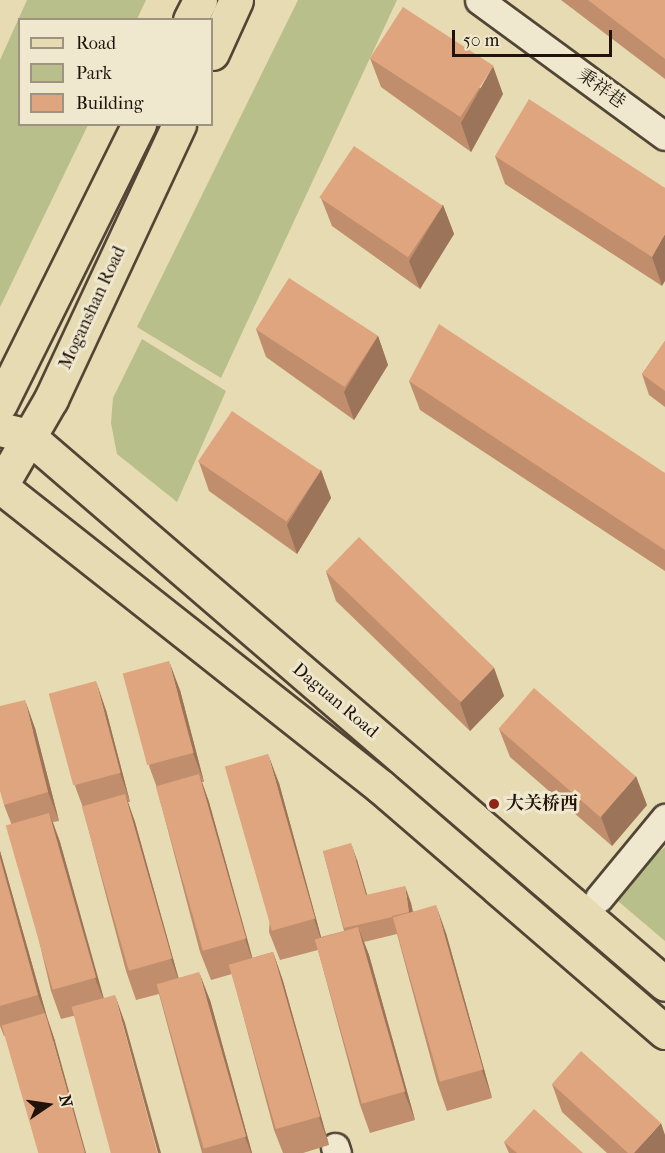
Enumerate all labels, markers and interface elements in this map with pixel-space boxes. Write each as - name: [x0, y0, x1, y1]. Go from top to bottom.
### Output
- legend: [18, 18, 213, 126]
- scale bar: [455, 18, 616, 56]
- text: 50 m: [463, 30, 499, 51]
- text: Road: [76, 33, 116, 54]
- text: Park: [76, 63, 112, 84]
- street label: 秉祥巷: [573, 64, 629, 114]
- text: Building: [76, 93, 143, 114]
- street label: Moganshan Road: [55, 243, 131, 373]
- street label: Daguan Road: [288, 659, 382, 743]
- place label: 大关桥西: [506, 793, 578, 815]
- marker: 大关桥西: [487, 797, 501, 811]
- north arrow: [18, 1075, 78, 1135]
- text: N: [55, 1093, 77, 1109]

